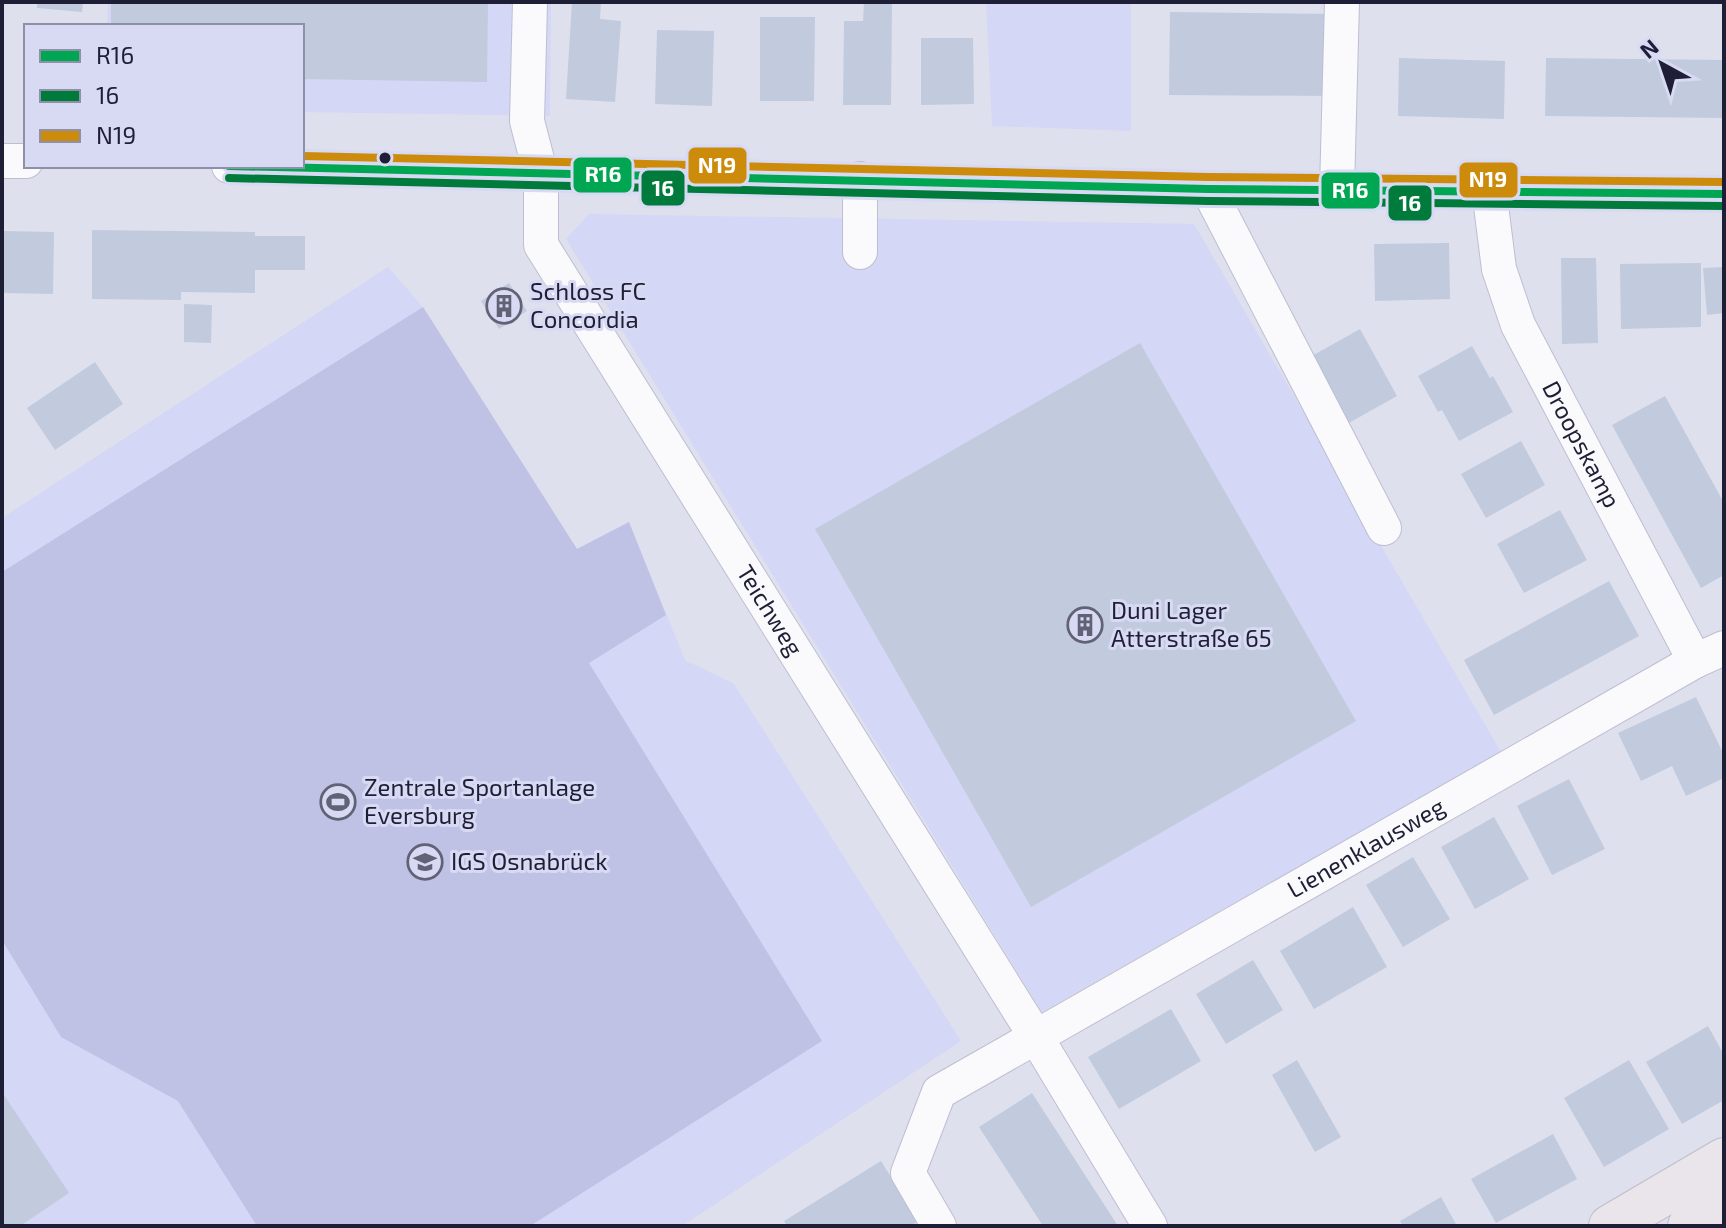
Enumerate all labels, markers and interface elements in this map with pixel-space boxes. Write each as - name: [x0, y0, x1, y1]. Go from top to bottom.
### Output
- legend: [24, 24, 304, 168]
- north arrow: [1622, 24, 1702, 104]
- text: N: [1634, 33, 1663, 63]
- text: R16: [96, 40, 134, 69]
- text: 16: [96, 80, 119, 109]
- text: N19: [96, 120, 136, 149]
- line badge: N19: [687, 146, 748, 185]
- unlabelled marker: [377, 150, 393, 166]
- text: N19: [698, 151, 736, 177]
- line badge: R16: [572, 156, 633, 194]
- text: R16: [585, 160, 621, 186]
- line badge: N19: [1458, 161, 1519, 199]
- text: N19: [1469, 165, 1507, 191]
- line badge: 16: [640, 169, 686, 207]
- line badge: R16: [1320, 171, 1381, 210]
- text: 16: [652, 174, 674, 200]
- text: R16: [1332, 176, 1368, 202]
- line badge: 16: [1387, 184, 1433, 222]
- text: 16: [1399, 189, 1421, 215]
- place label: Schloss FC Concordia: [530, 276, 646, 333]
- building icon: Schloss FC Concordia: [485, 287, 523, 325]
- street label: Droopskamp: [1537, 376, 1628, 512]
- street label: Teichweg: [732, 559, 810, 661]
- place label: Duni Lager Atterstraße 65: [1111, 595, 1272, 652]
- building icon: Duni Lager Atterstraße 65: [1066, 606, 1104, 644]
- place label: Zentrale Sportanlage Eversburg: [364, 772, 595, 829]
- sports icon: Zentrale Sportanlage Eversburg: [319, 783, 357, 821]
- street label: Lienenklausweg: [1282, 791, 1449, 903]
- school or university icon: IGS Osnabrück: [406, 843, 444, 881]
- place label: IGS Osnabrück: [451, 846, 607, 875]

